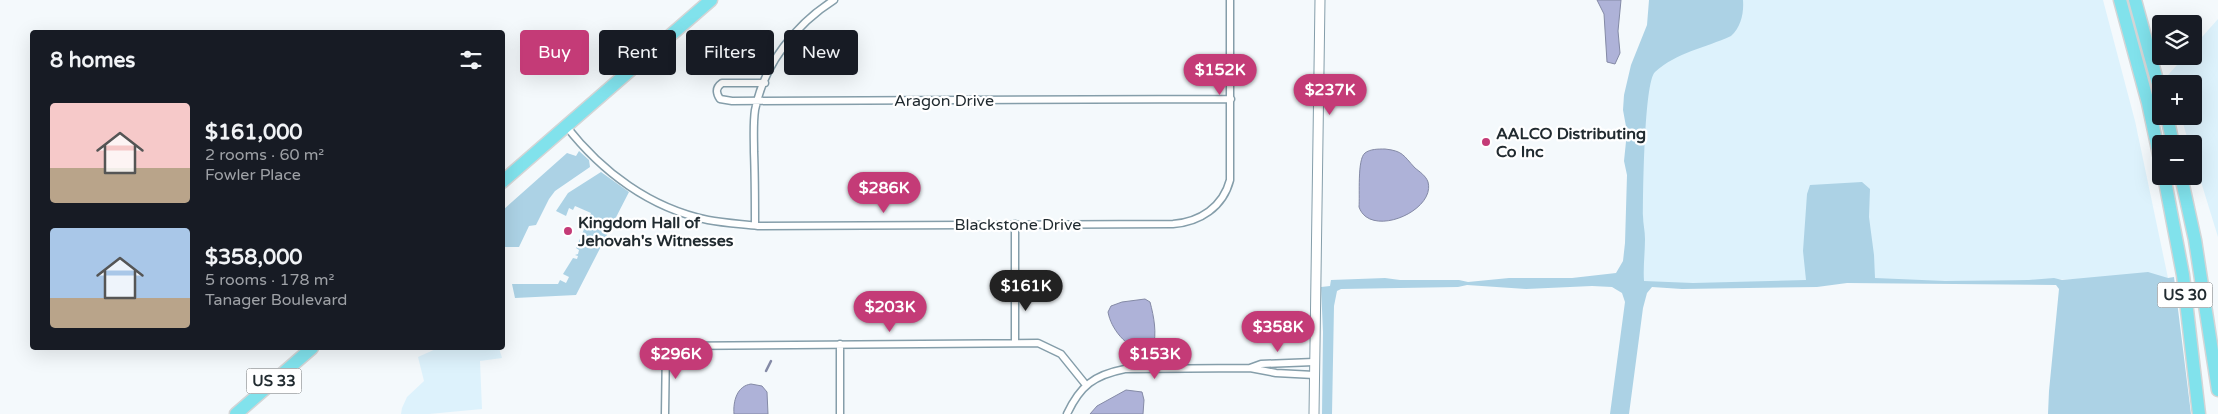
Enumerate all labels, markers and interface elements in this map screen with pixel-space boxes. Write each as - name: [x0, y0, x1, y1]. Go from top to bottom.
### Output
- map controls: [2152, 15, 2202, 185]
- button: layers: [2152, 15, 2202, 65]
- chip: Buy: [520, 30, 589, 75]
- chip: Rent: [599, 30, 676, 75]
- chip: Filters: [686, 30, 774, 75]
- chip: New: [784, 30, 858, 75]
- icon: filters: [457, 46, 485, 74]
- text: 8 homes: [50, 48, 135, 73]
- pin: $152K: [1185, 54, 1255, 96]
- text: $152K: [1195, 60, 1245, 80]
- pin: $237K: [1295, 74, 1365, 116]
- button: +: [2152, 75, 2202, 125]
- text: $237K: [1305, 80, 1355, 100]
- street label: Aragon Drive: [894, 91, 994, 111]
- text: $161,000: [205, 120, 303, 145]
- icon: home: [90, 123, 150, 183]
- place label: AALCO Distributing Co Inc: [1496, 124, 1646, 162]
- button: −: [2152, 135, 2202, 185]
- marker: AALCO Distributing Co Inc: [1480, 136, 1492, 148]
- text: 2 rooms · 60 m²: [205, 145, 324, 165]
- text: Fowler Place: [205, 165, 301, 185]
- pin: $286K: [849, 172, 919, 214]
- text: $286K: [859, 178, 909, 198]
- place label: Kingdom Hall of Jehovah's Witnesses: [577, 213, 734, 251]
- street label: Blackstone Drive: [955, 215, 1081, 235]
- marker: Kingdom Hall of Jehovah's Witnesses: [562, 225, 574, 237]
- text: $358,000: [205, 245, 303, 270]
- icon: home: [90, 248, 150, 308]
- text: 5 rooms · 178 m²: [205, 270, 334, 290]
- pin: $161K: [991, 270, 1061, 312]
- text: $161K: [1001, 276, 1051, 296]
- road number: US 30: [2158, 282, 2212, 308]
- text: Tanager Boulevard: [205, 290, 347, 310]
- pin: $203K: [855, 290, 925, 333]
- text: $203K: [865, 297, 915, 317]
- pin: $358K: [1243, 310, 1313, 353]
- text: $358K: [1253, 317, 1303, 337]
- pin: $296K: [641, 338, 711, 380]
- pin: $153K: [1120, 338, 1190, 380]
- text: $296K: [651, 344, 701, 364]
- text: $153K: [1130, 344, 1180, 364]
- road number: US 33: [246, 368, 302, 394]

